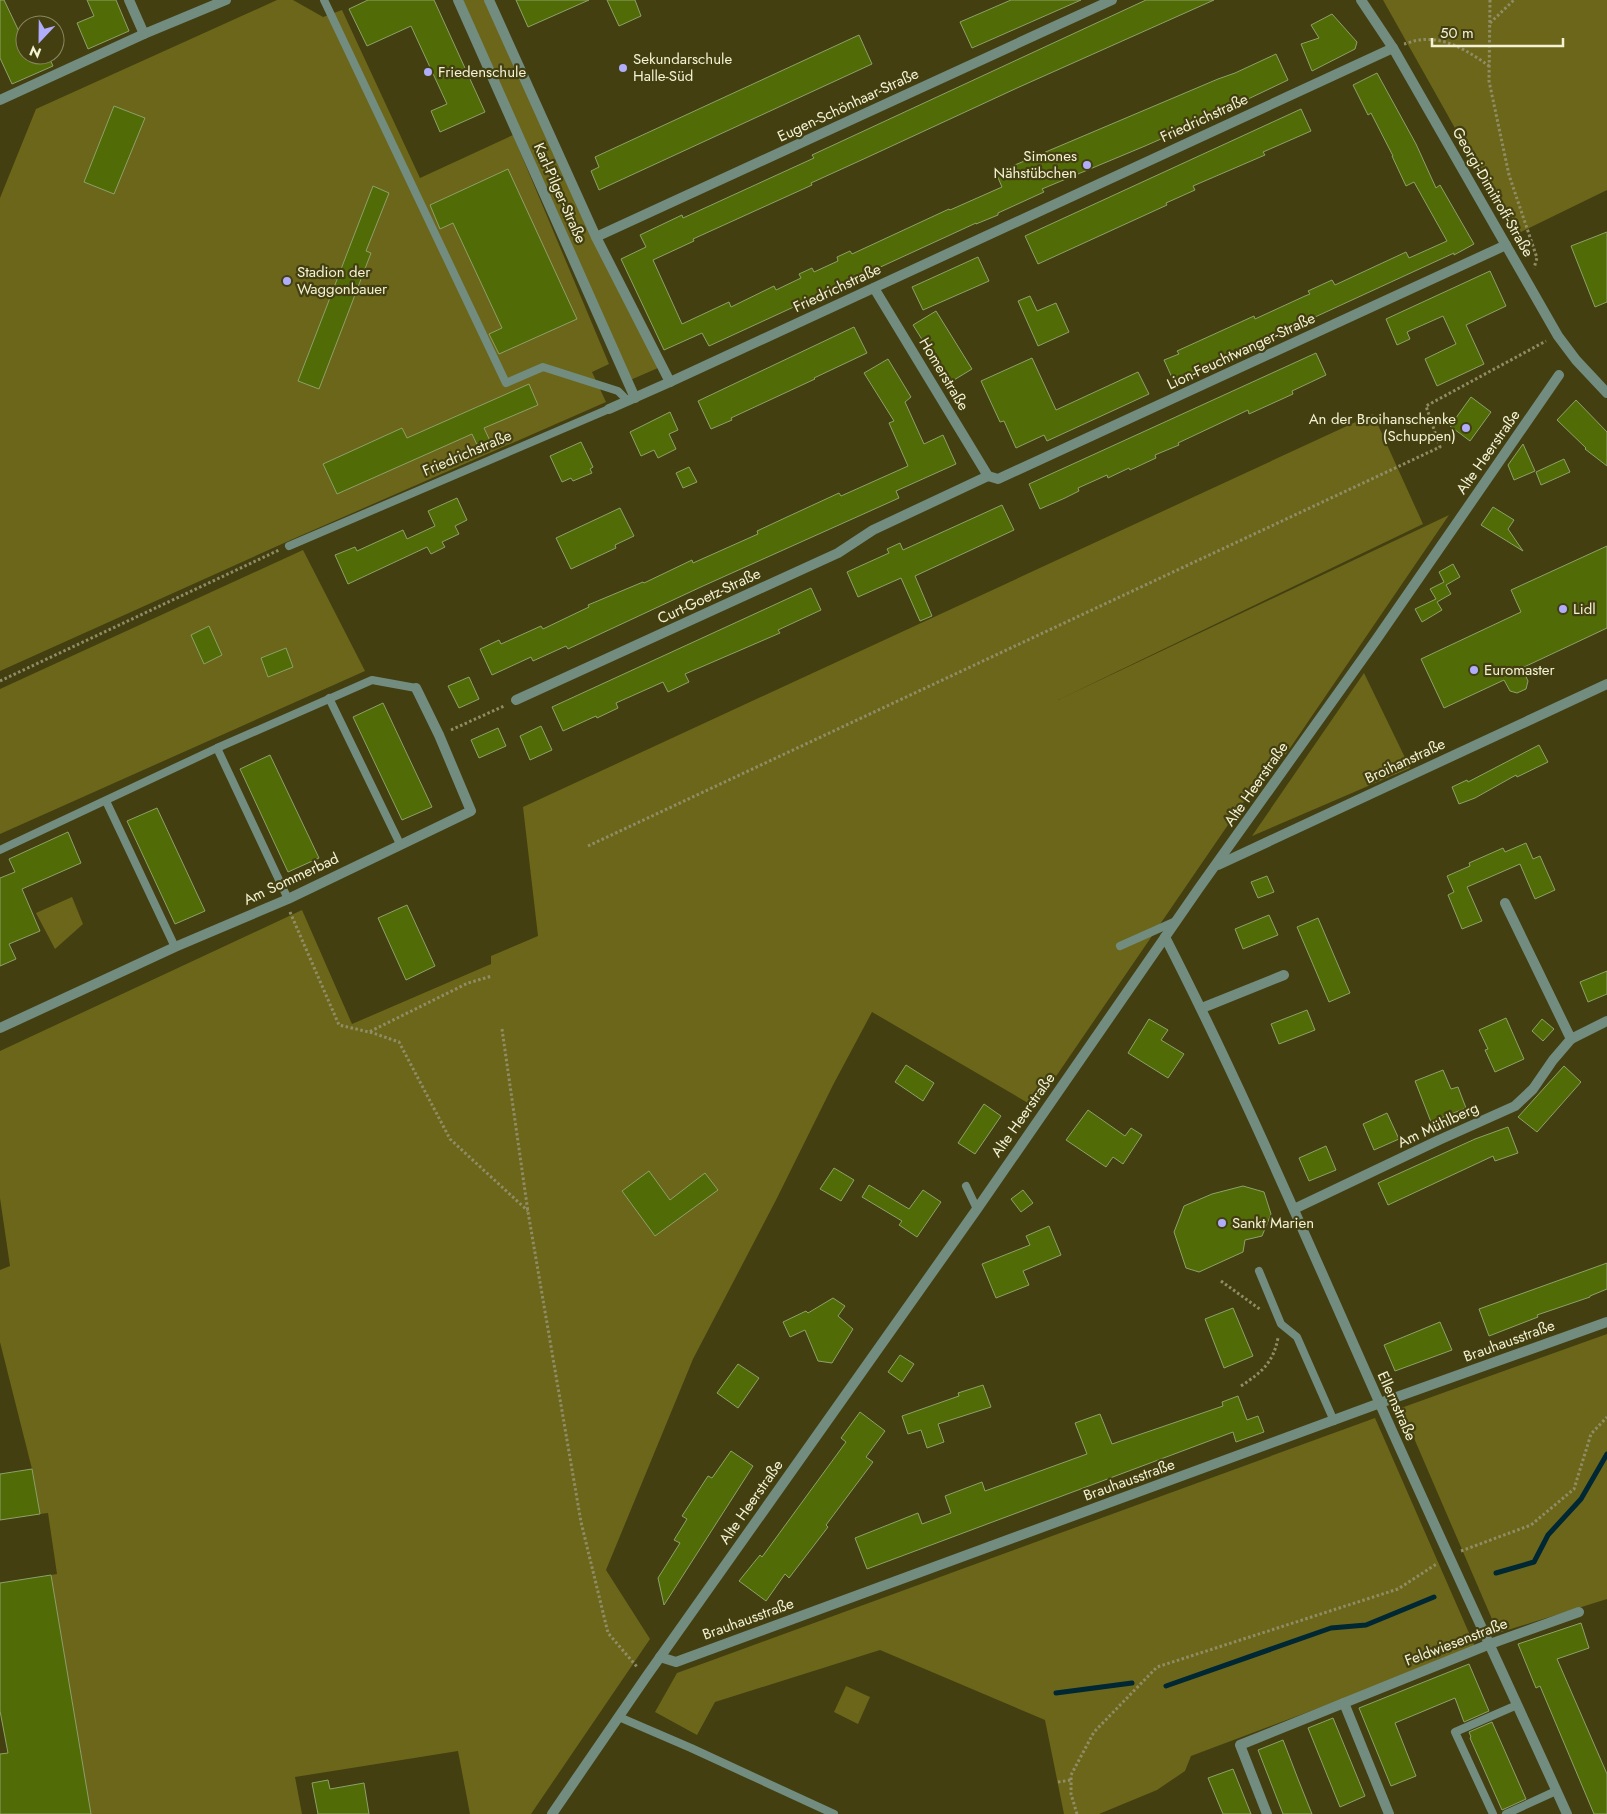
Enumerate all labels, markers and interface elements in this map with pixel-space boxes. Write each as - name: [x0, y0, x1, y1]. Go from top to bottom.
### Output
- north arrow: [15, 15, 65, 65]
- scale bar: [1432, 15, 1563, 47]
- text: 50 m: [1440, 22, 1474, 44]
- text: N: [26, 41, 44, 63]
- place label: Sekundarschule Halle-Süd: [633, 48, 732, 87]
- place label: Friedenschule: [438, 61, 527, 83]
- marker: Sekundarschule Halle-Süd: [617, 62, 629, 74]
- street label: Eugen-Schönhaar-Straße: [774, 62, 923, 147]
- marker: Friedenschule: [422, 66, 434, 78]
- street label: Friedrichstraße: [1156, 88, 1252, 148]
- street label: Georgi-Dimitroff-Straße: [1447, 123, 1539, 261]
- street label: Karl-Pilger-Straße: [528, 139, 592, 247]
- place label: Simones Nähstübchen: [994, 145, 1077, 184]
- marker: Simones Nähstübchen: [1081, 159, 1093, 171]
- street label: Friedrichstraße: [789, 258, 885, 318]
- place label: Stadion der Waggonbauer: [297, 261, 388, 300]
- marker: Stadion der Waggonbauer: [281, 275, 293, 287]
- street label: Lion-Feuchtwanger-Straße: [1163, 307, 1319, 395]
- street label: Homerstraße: [914, 333, 975, 415]
- street label: Alte Heerstraße: [1451, 405, 1525, 499]
- place label: An der Broihanschenke (Schuppen): [1309, 408, 1456, 447]
- marker: An der Broihanschenke (Schuppen): [1460, 422, 1472, 434]
- street label: Friedrichstraße: [419, 424, 515, 482]
- street label: Curt-Goetz-Straße: [654, 562, 764, 630]
- place label: Lidl: [1573, 598, 1596, 620]
- marker: Lidl: [1557, 603, 1569, 615]
- place label: Euromaster: [1484, 659, 1556, 681]
- marker: Euromaster: [1468, 664, 1480, 676]
- street label: Broihanstraße: [1361, 733, 1449, 789]
- street label: Alte Heerstraße: [1219, 737, 1293, 831]
- street label: Am Sommerbad: [240, 847, 342, 911]
- street label: Alte Heerstraße: [986, 1068, 1060, 1162]
- street label: Am Mühlberg: [1394, 1097, 1482, 1153]
- place label: Sankt Marien: [1232, 1212, 1314, 1234]
- marker: Sankt Marien: [1216, 1217, 1228, 1229]
- street label: Brauhausstraße: [1460, 1314, 1558, 1368]
- street label: Ellernstraße: [1372, 1368, 1422, 1445]
- street label: Brauhausstraße: [1080, 1453, 1178, 1507]
- street label: Alte Heerstraße: [714, 1455, 788, 1549]
- street label: Brauhausstraße: [699, 1592, 797, 1646]
- street label: Feldwiesenstraße: [1401, 1612, 1511, 1672]

